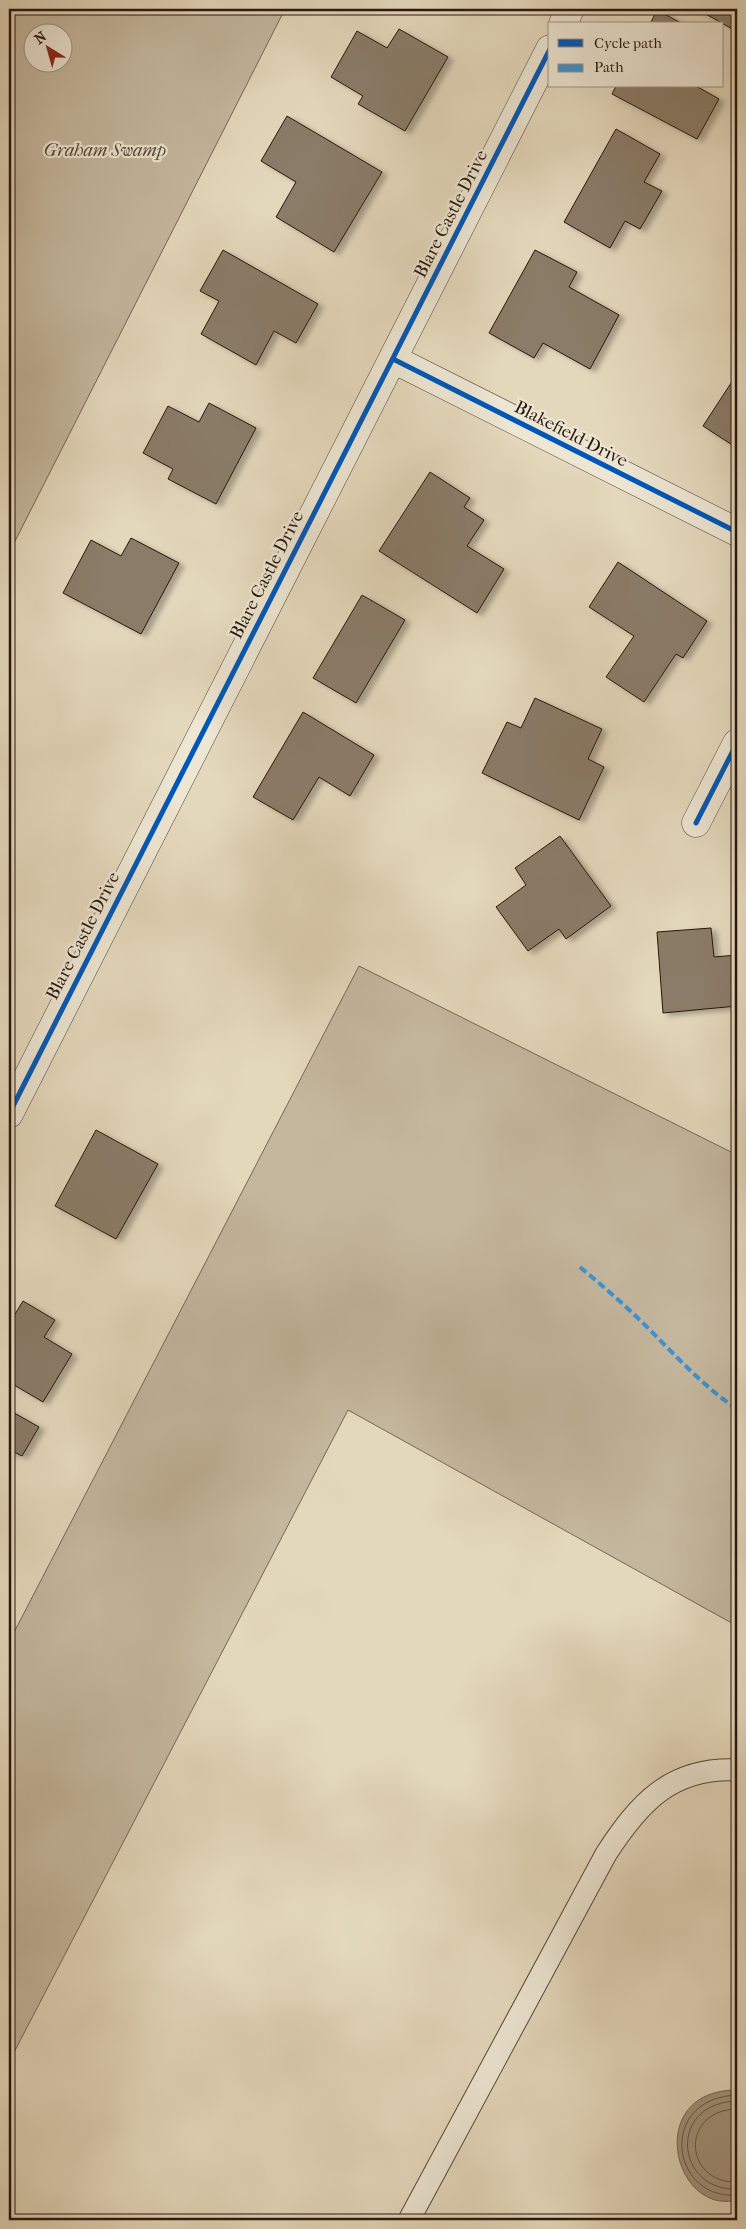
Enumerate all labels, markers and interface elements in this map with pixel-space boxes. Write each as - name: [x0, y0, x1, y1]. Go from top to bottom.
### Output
- north arrow: [22, 22, 72, 72]
- legend: [548, 22, 724, 88]
- text: N: [31, 28, 50, 48]
- text: Cycle path: [594, 34, 662, 52]
- text: Path: [594, 58, 624, 76]
- park label: Graham Swamp: [44, 140, 166, 161]
- street label: Blare Castle Drive: [410, 147, 492, 281]
- street label: Blakefield Drive: [511, 396, 631, 472]
- street label: Blare Castle Drive: [226, 508, 308, 642]
- street label: Blare Castle Drive: [42, 869, 124, 1003]

